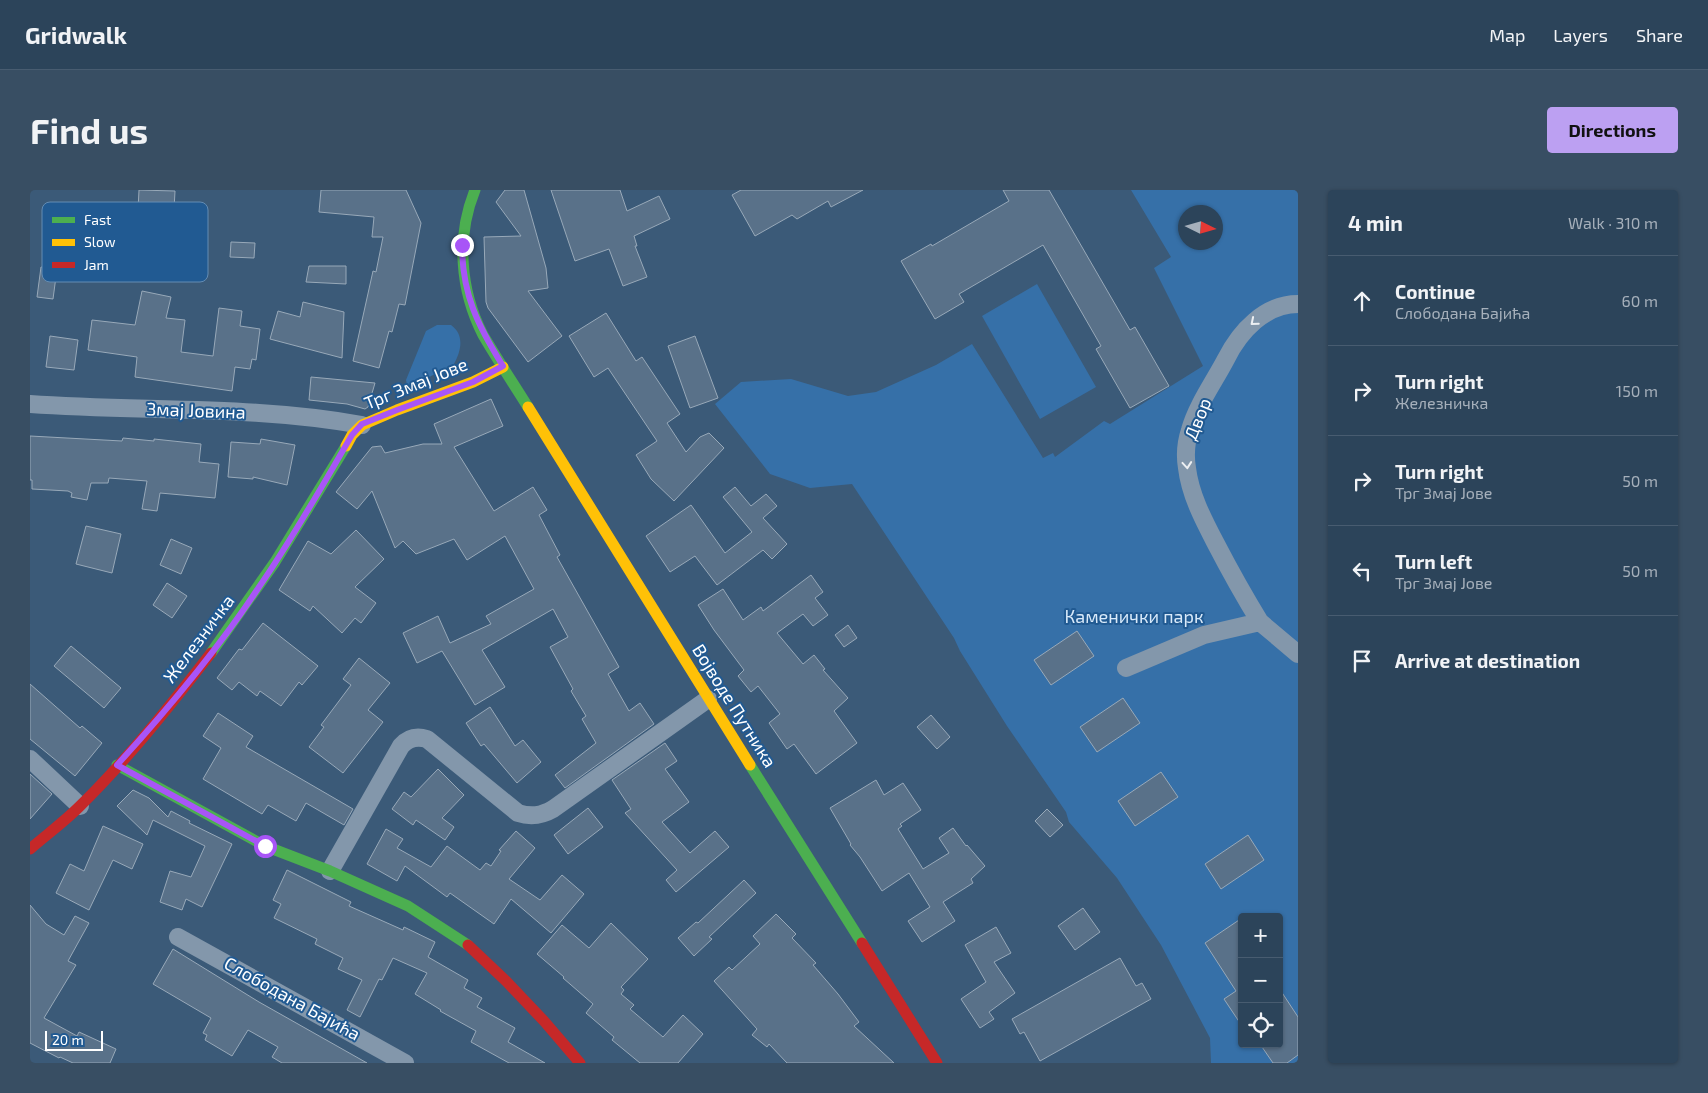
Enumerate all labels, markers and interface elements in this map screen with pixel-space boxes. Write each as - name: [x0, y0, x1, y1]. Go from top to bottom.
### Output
- text: Gridwalk: [25, 20, 127, 49]
- text: Map: [1489, 24, 1525, 46]
- text: Layers: [1553, 24, 1608, 46]
- text: Share: [1636, 24, 1683, 46]
- button: Directions: [1547, 107, 1678, 153]
- text: Find us: [30, 109, 148, 151]
- legend: [42, 202, 208, 282]
- north arrow: [1178, 205, 1223, 250]
- text: 4 min: [1348, 210, 1403, 235]
- text: Fast: [84, 211, 111, 228]
- text: Walk · 310 m: [1568, 213, 1658, 232]
- text: Slow: [84, 233, 116, 250]
- route end: [451, 234, 474, 257]
- text: Jam: [84, 256, 109, 273]
- text: Continue: [1395, 280, 1475, 303]
- icon: ahead: [1348, 287, 1376, 315]
- text: 60 m: [1622, 291, 1658, 310]
- text: Слободана Бајића: [1395, 303, 1530, 322]
- one-way arrow: [1251, 316, 1260, 324]
- street label: Трг Змај Јове: [361, 352, 471, 414]
- text: Turn right: [1395, 370, 1483, 393]
- icon: right: [1348, 377, 1376, 405]
- text: 150 m: [1616, 381, 1658, 400]
- text: Железничка: [1395, 393, 1488, 412]
- street label: Двор: [1179, 394, 1215, 443]
- street label: Змај Јовина: [146, 397, 246, 423]
- text: Turn right: [1395, 460, 1483, 483]
- one-way arrow: [1182, 461, 1193, 469]
- icon: right: [1348, 467, 1376, 495]
- text: 50 m: [1622, 471, 1658, 490]
- text: Трг Змај Јове: [1395, 483, 1492, 502]
- text: Turn left: [1395, 550, 1472, 573]
- icon: left: [1348, 557, 1376, 585]
- text: 50 m: [1622, 561, 1658, 580]
- text: Трг Змај Јове: [1395, 573, 1492, 592]
- street label: Железничка: [158, 590, 239, 687]
- park label: Каменички парк: [1064, 605, 1204, 627]
- street label: Војводе Путника: [688, 640, 782, 771]
- icon: arrive: [1348, 647, 1376, 675]
- text: Arrive at destination: [1395, 649, 1580, 672]
- route start: [254, 835, 277, 858]
- map controls: [1238, 913, 1283, 1048]
- button: +: [1238, 913, 1283, 958]
- street label: Слободана Бајића: [221, 952, 364, 1045]
- button: −: [1238, 958, 1283, 1003]
- button: locate: [1238, 1003, 1283, 1048]
- scale bar: [45, 1028, 102, 1051]
- text: 20 m: [52, 1031, 84, 1048]

